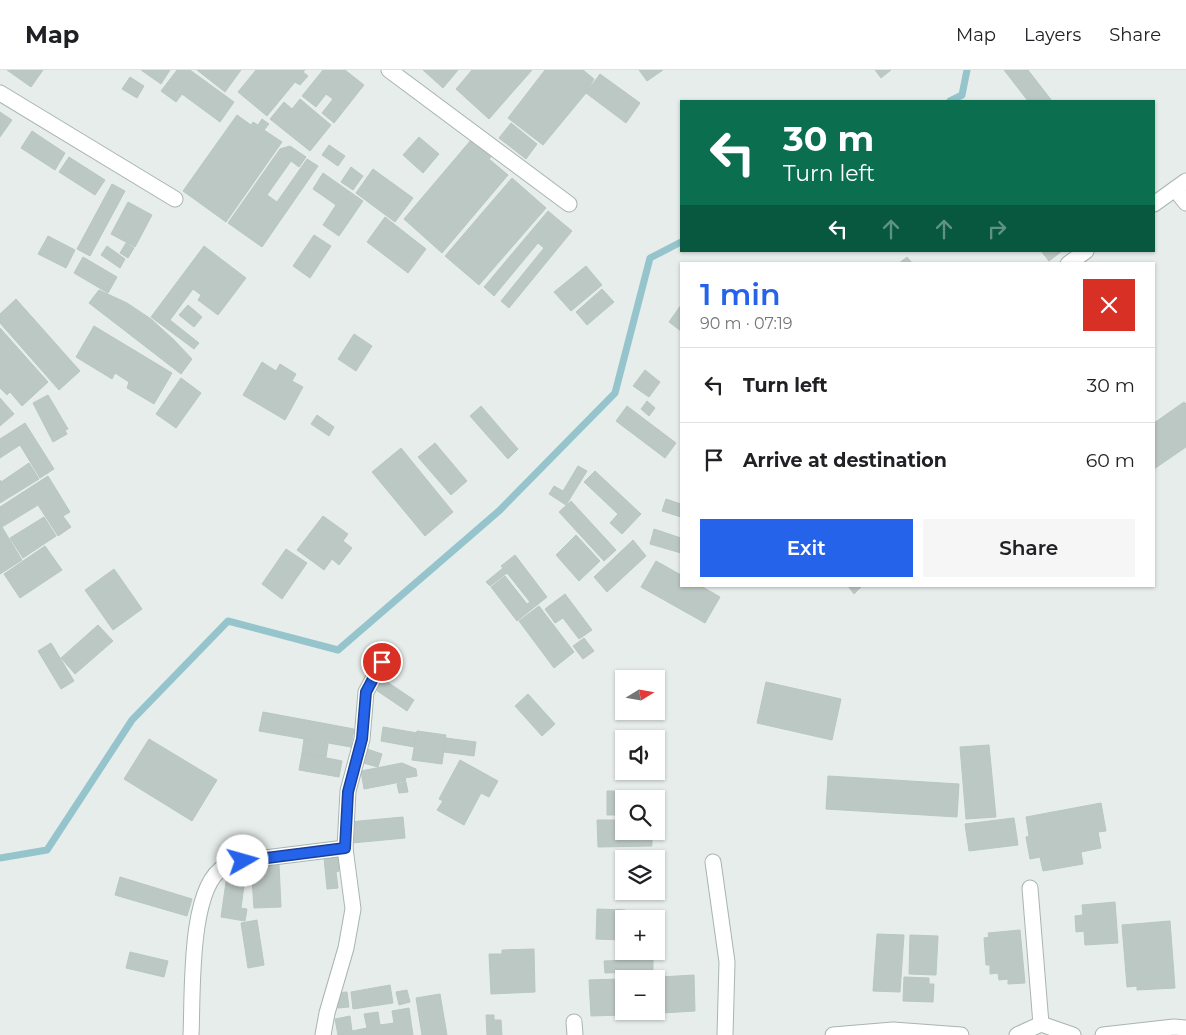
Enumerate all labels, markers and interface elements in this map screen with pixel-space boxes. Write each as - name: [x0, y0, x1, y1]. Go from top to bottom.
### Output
- text: Map: [25, 20, 79, 49]
- text: Map: [956, 24, 996, 46]
- text: Layers: [1024, 24, 1081, 46]
- text: Share: [1109, 24, 1161, 46]
- text: 30 m: [783, 117, 874, 160]
- icon: left: [700, 120, 765, 185]
- text: Turn left: [783, 160, 875, 187]
- icon: left: [824, 215, 852, 243]
- icon: ahead: [877, 215, 905, 243]
- icon: ahead: [930, 215, 958, 243]
- icon: right: [983, 215, 1011, 243]
- text: 1 min: [700, 276, 781, 313]
- button: close: [1083, 279, 1135, 331]
- text: 90 m · 07:19: [700, 314, 792, 333]
- icon: left: [700, 371, 728, 399]
- text: Turn left: [743, 374, 828, 397]
- text: 30 m: [1087, 374, 1135, 397]
- icon: arrive: [700, 446, 728, 474]
- text: Arrive at destination: [743, 449, 947, 472]
- text: 60 m: [1086, 449, 1135, 472]
- button: Exit: [700, 519, 913, 577]
- button: Share: [923, 519, 1135, 577]
- pin: [361, 641, 403, 683]
- icon: arrive: [368, 648, 396, 676]
- north arrow: [615, 670, 665, 720]
- map controls: [615, 670, 665, 1020]
- button: sound: [615, 730, 665, 780]
- button: search: [615, 790, 665, 840]
- position arrow: [216, 834, 268, 886]
- button: layers: [615, 850, 665, 900]
- button: +: [615, 910, 665, 960]
- button: −: [615, 970, 665, 1020]

